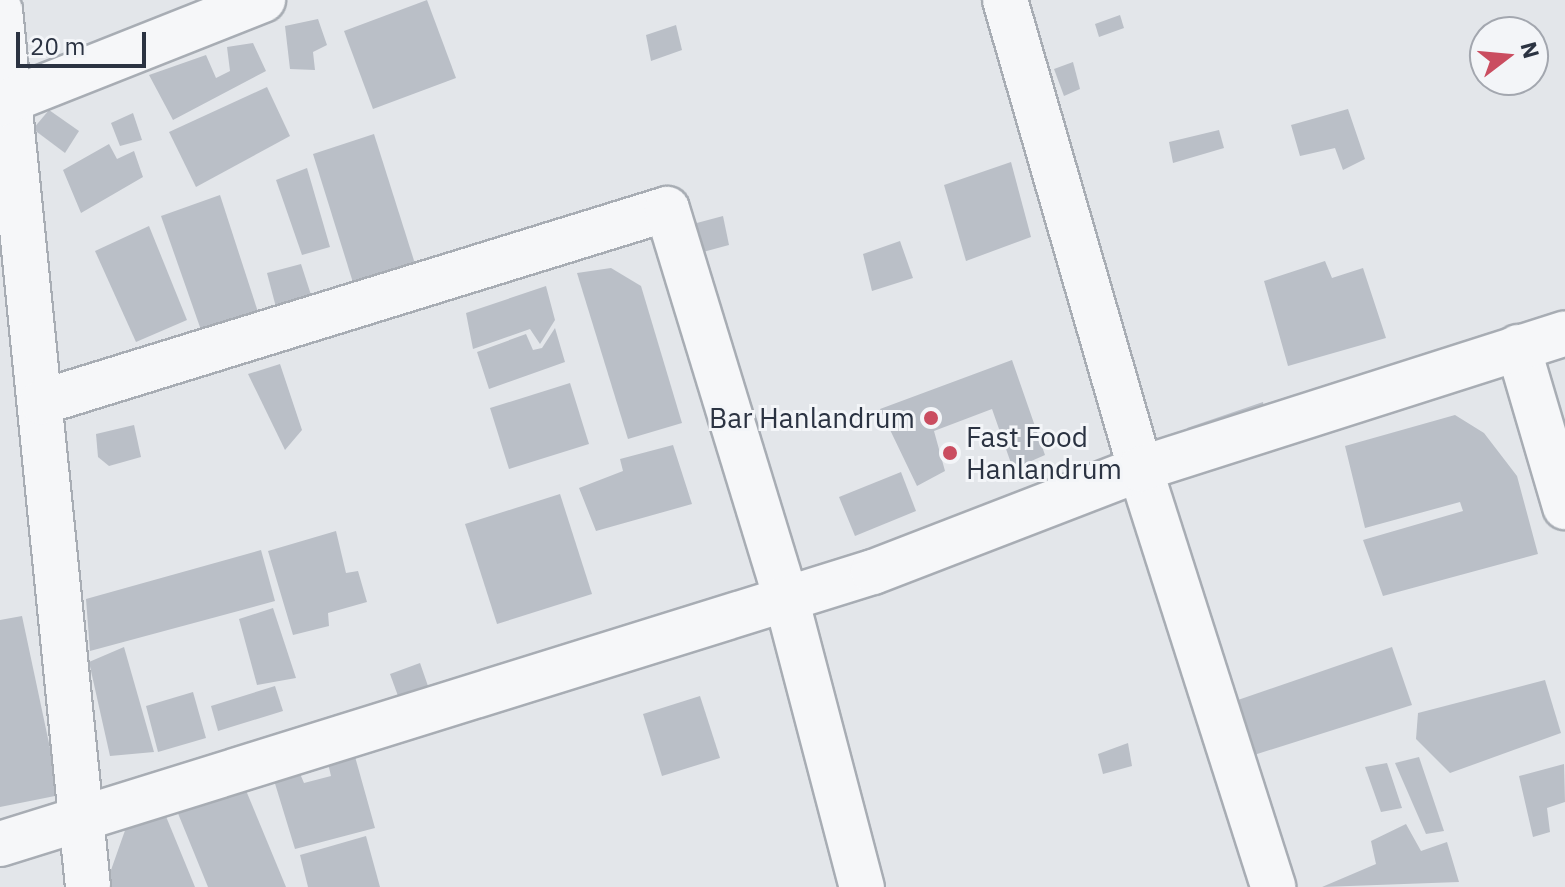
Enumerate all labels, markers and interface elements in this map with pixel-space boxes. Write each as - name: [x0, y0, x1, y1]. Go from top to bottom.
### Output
- scale bar: [20, 16, 150, 66]
- north arrow: [1469, 16, 1549, 96]
- text: 20 m: [30, 30, 85, 62]
- text: N: [1514, 38, 1547, 61]
- place label: Bar Hanlandrum: [709, 401, 915, 435]
- marker: Bar Hanlandrum: [922, 409, 940, 427]
- place label: Fast Food Hanlandrum: [966, 420, 1122, 486]
- marker: Fast Food Hanlandrum: [941, 444, 959, 462]

